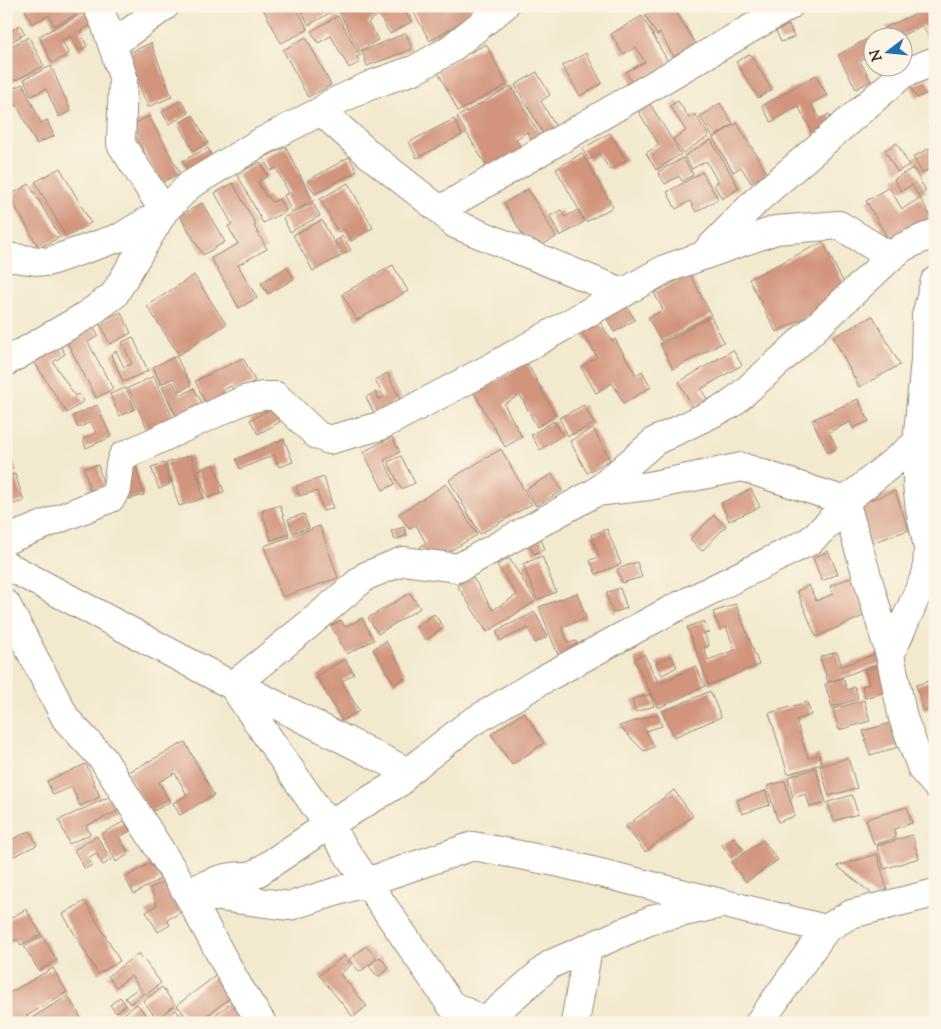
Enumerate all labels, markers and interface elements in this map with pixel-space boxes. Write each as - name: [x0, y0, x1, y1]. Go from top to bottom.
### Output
- north arrow: [864, 28, 914, 78]
- text: N: [866, 47, 889, 63]

